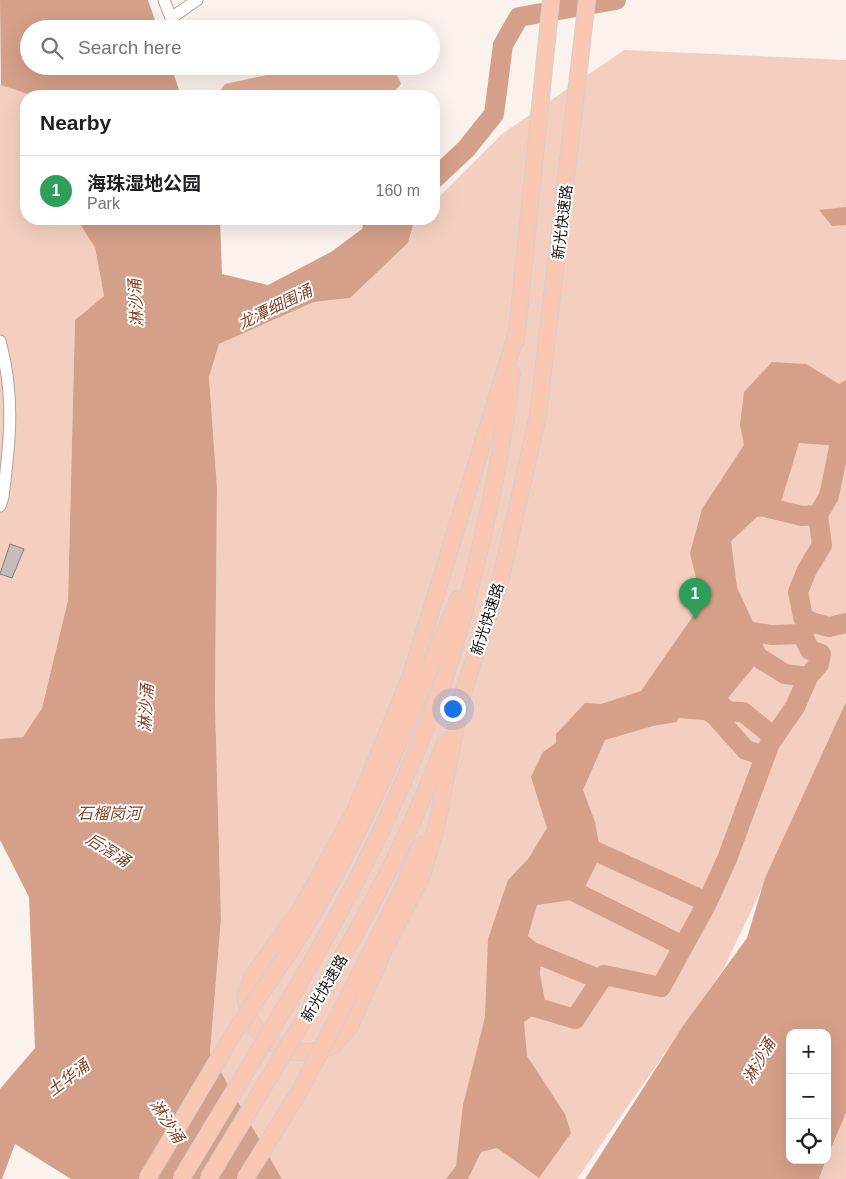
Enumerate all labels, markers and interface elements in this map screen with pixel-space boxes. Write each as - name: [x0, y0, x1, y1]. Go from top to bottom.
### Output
- search box: [20, 20, 440, 75]
- icon: search: [38, 34, 66, 62]
- text: Search here: [78, 37, 182, 58]
- text: Nearby: [40, 111, 111, 134]
- text: 海珠湿地公园: [87, 173, 201, 194]
- text: 1: [52, 182, 60, 199]
- text: 160 m: [376, 182, 420, 199]
- street label: 新光快速路: [549, 184, 575, 260]
- text: Park: [87, 195, 120, 212]
- water label: 淋沙涌: [126, 277, 146, 327]
- water label: 龙潭细围涌: [235, 281, 316, 332]
- pin: 1: [679, 578, 711, 619]
- street label: 新光快速路: [467, 581, 507, 657]
- water label: 淋沙涌: [136, 682, 156, 732]
- your location: [440, 696, 466, 722]
- water label: 石榴岗河: [77, 805, 144, 822]
- water label: 后滘涌: [83, 830, 135, 871]
- street label: 新光快速路: [297, 951, 351, 1025]
- map controls: [786, 1029, 831, 1164]
- button: +: [786, 1029, 831, 1074]
- water label: 淋沙涌: [740, 1034, 779, 1086]
- water label: 土华涌: [44, 1056, 94, 1099]
- button: −: [786, 1074, 831, 1119]
- water label: 淋沙涌: [147, 1096, 188, 1147]
- button: locate: [786, 1119, 831, 1164]

